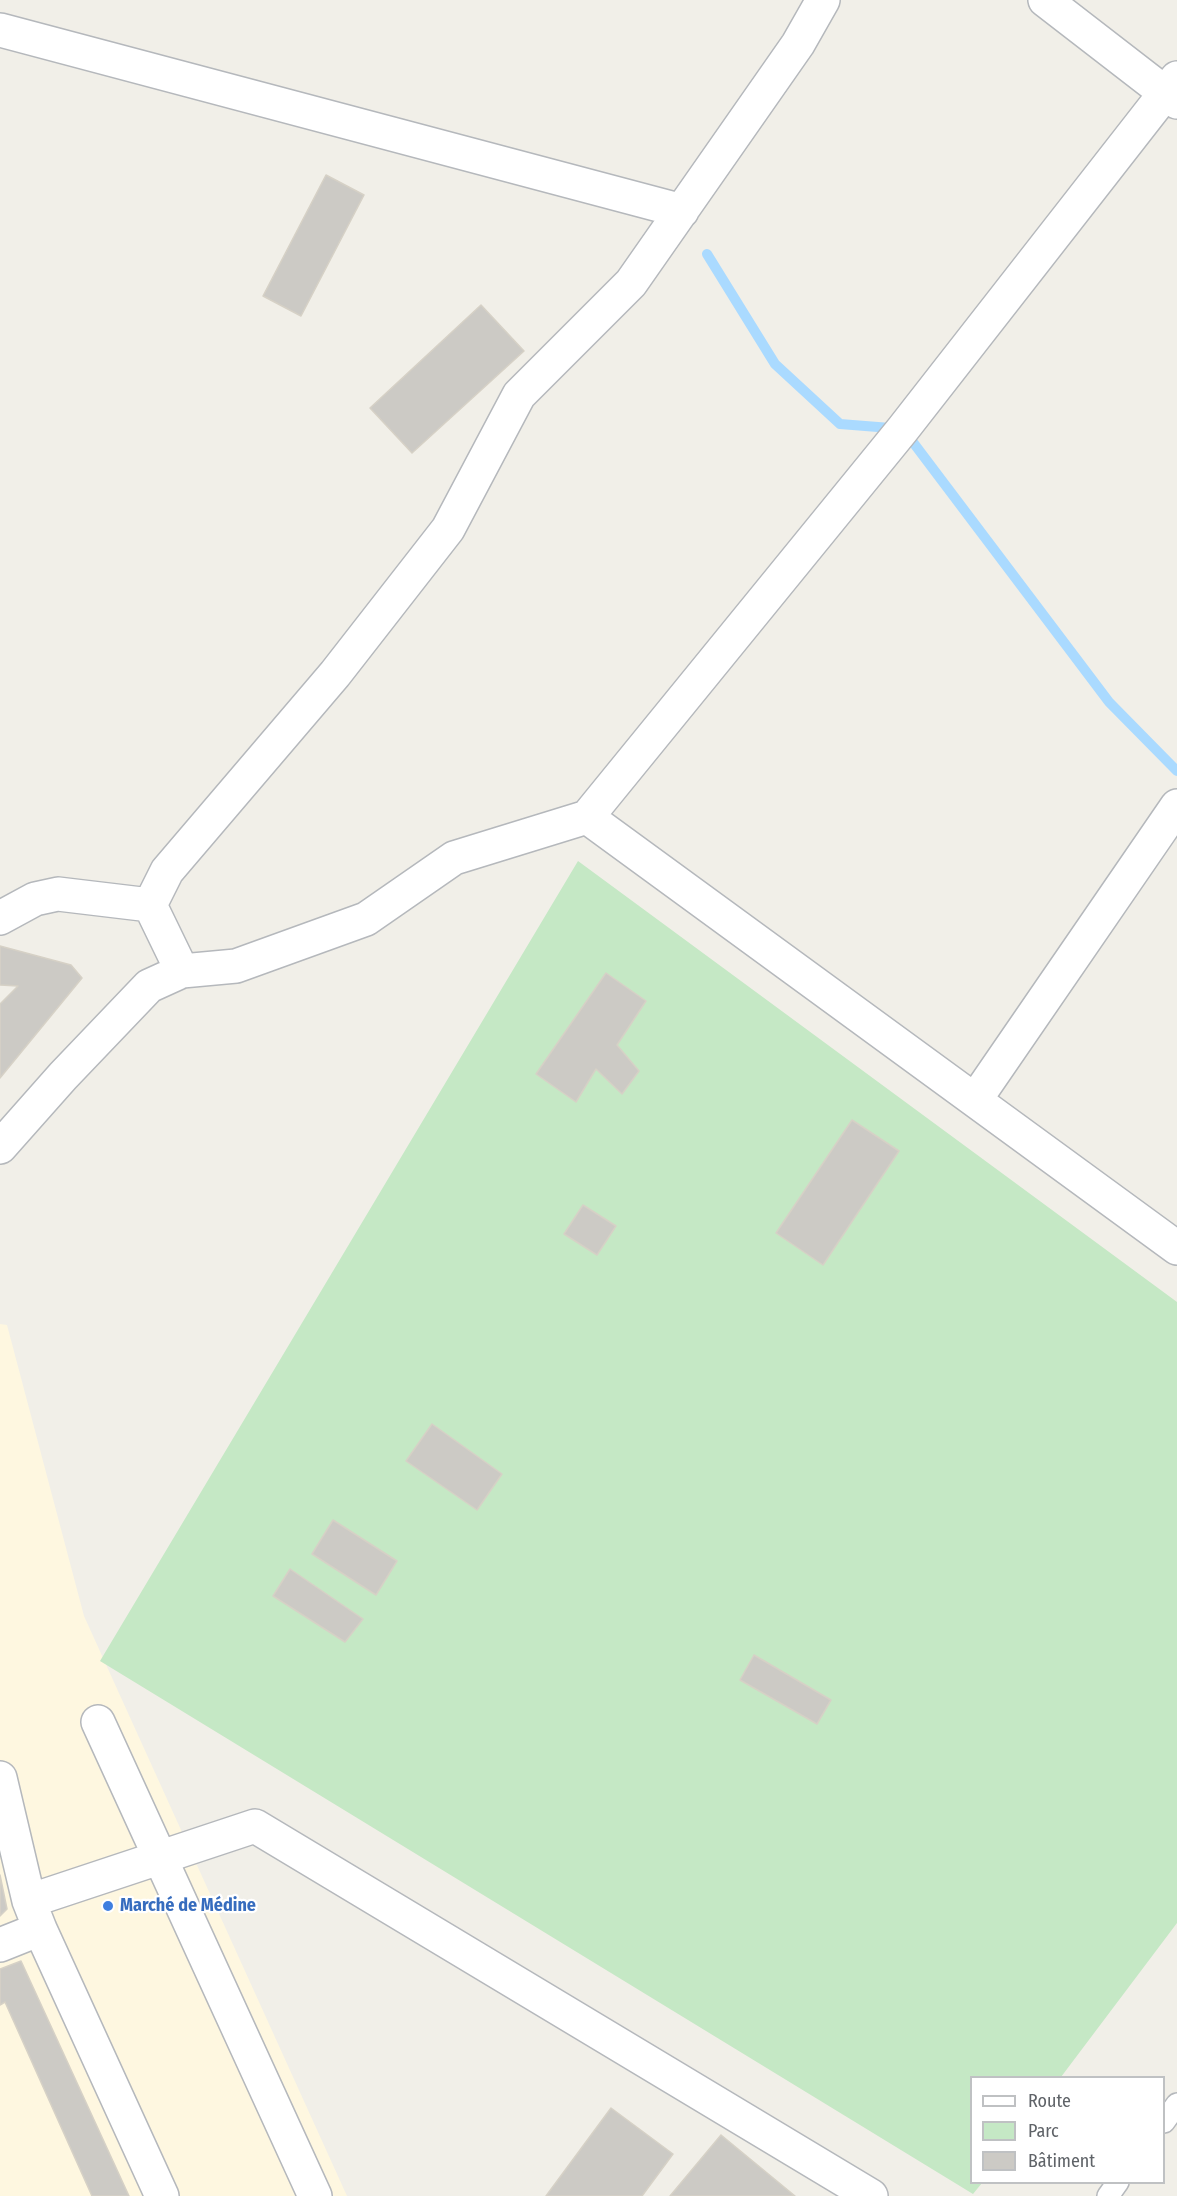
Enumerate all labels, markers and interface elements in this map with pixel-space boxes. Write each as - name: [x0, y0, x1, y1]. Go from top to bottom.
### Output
- place label: Marché de Médine: [120, 1895, 256, 1917]
- marker: Marché de Médine: [101, 1899, 115, 1913]
- legend: [970, 2076, 1165, 2184]
- text: Route: [1028, 2090, 1071, 2112]
- text: Parc: [1028, 2120, 1059, 2142]
- text: Bâtiment: [1028, 2150, 1095, 2172]

